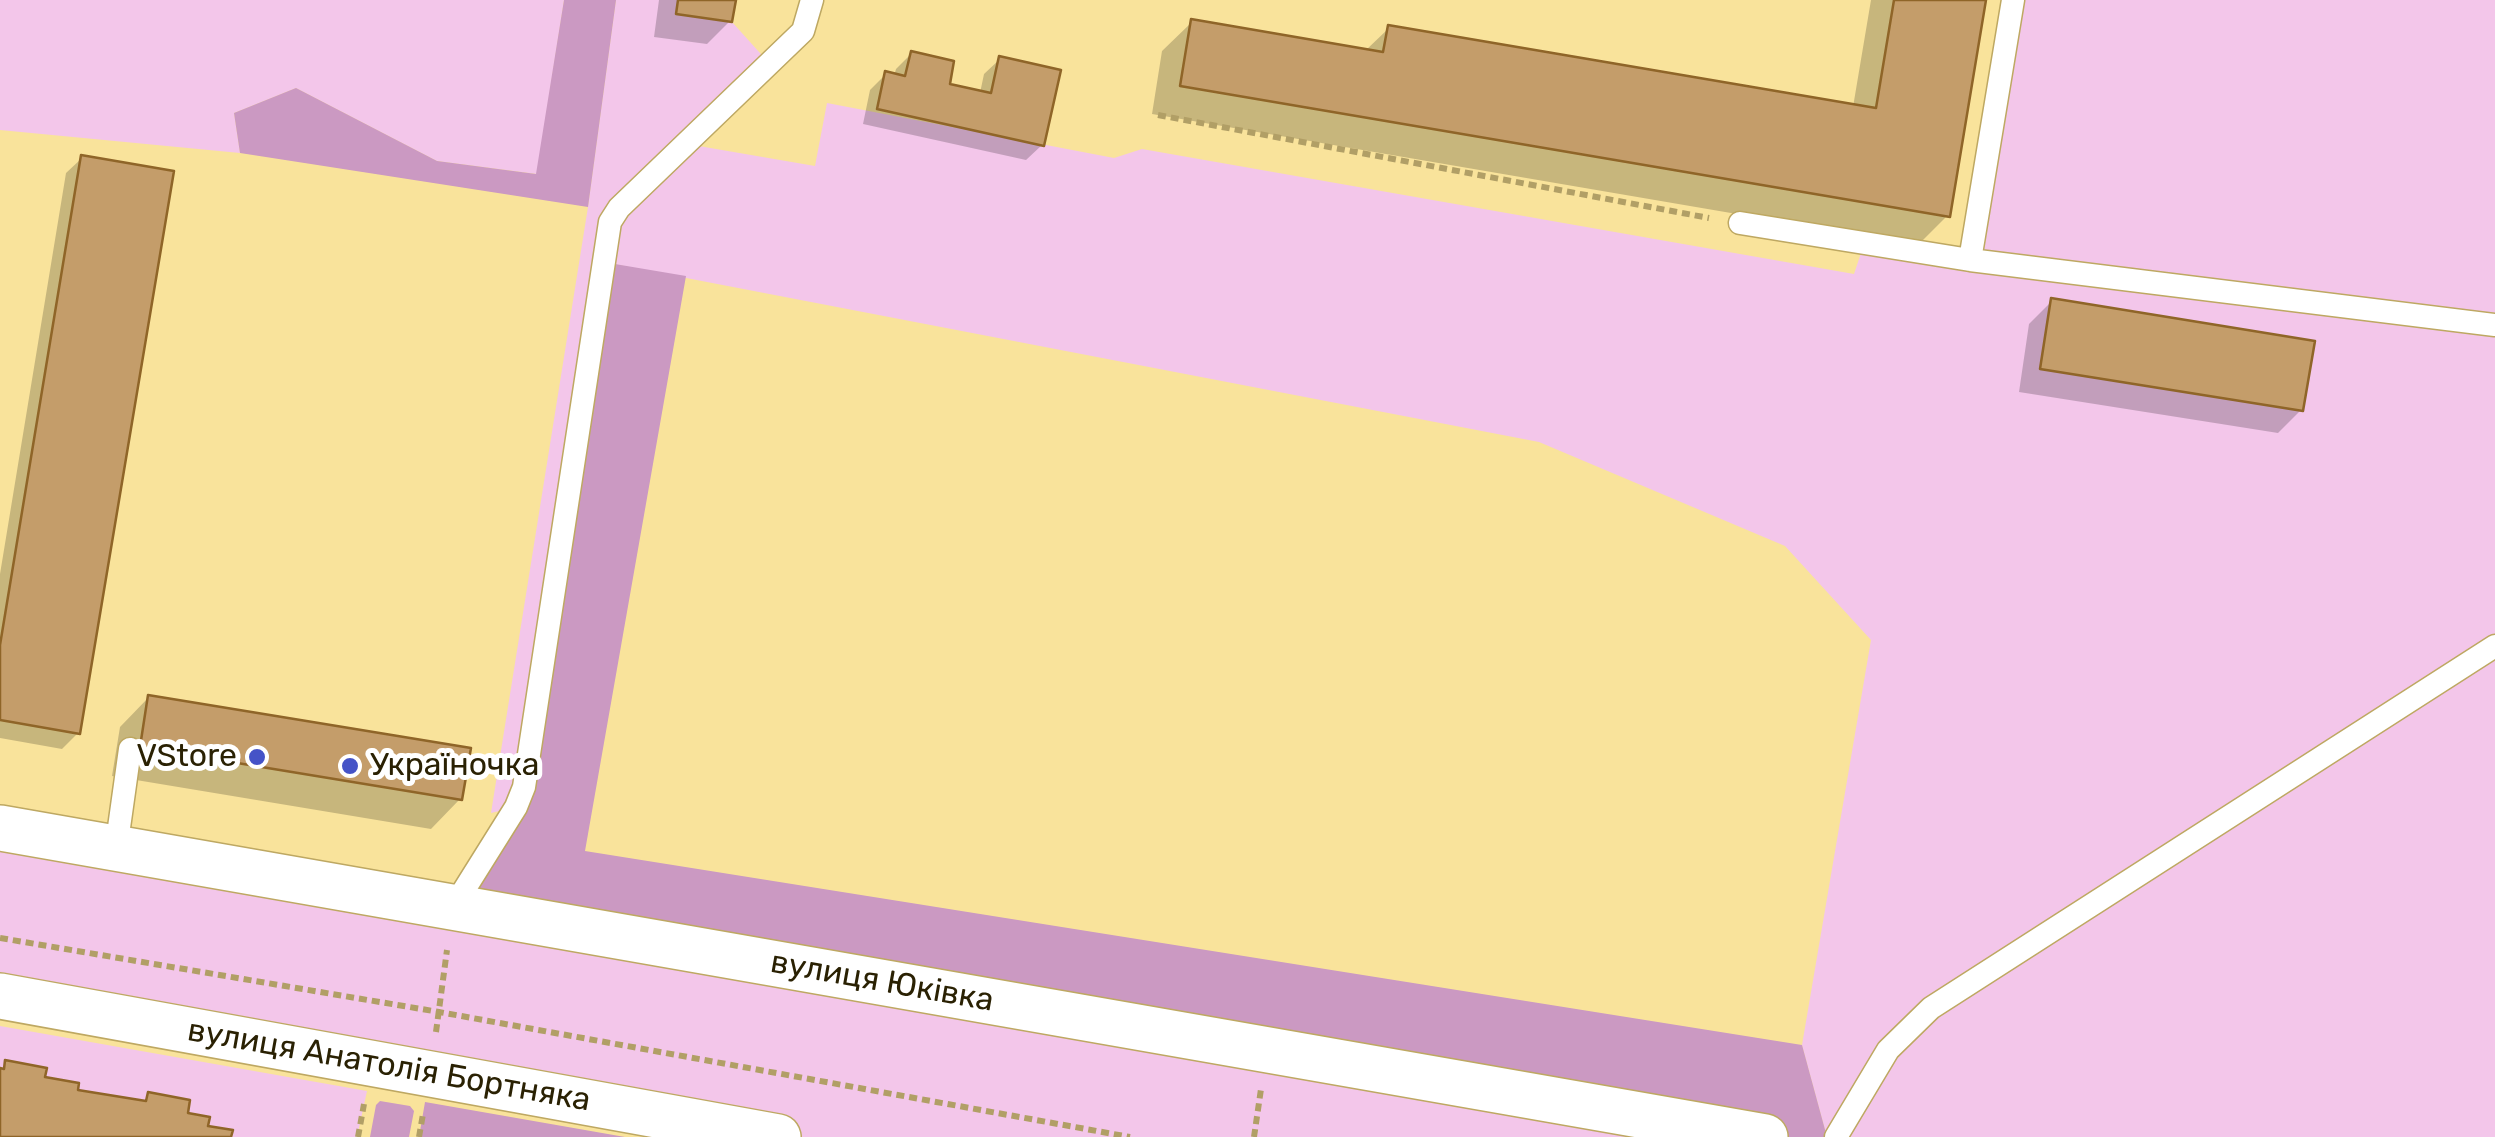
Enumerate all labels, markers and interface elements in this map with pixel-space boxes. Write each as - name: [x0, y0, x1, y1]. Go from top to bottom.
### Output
- place label: VStore: [136, 738, 237, 776]
- marker: VStore: [246, 746, 268, 768]
- place label: Україночка: [370, 747, 539, 785]
- marker: Україночка: [339, 755, 361, 777]
- street label: вулиця Юківка: [768, 943, 996, 1021]
- street label: вулиця Анатолія Бортняка: [185, 1012, 593, 1120]

